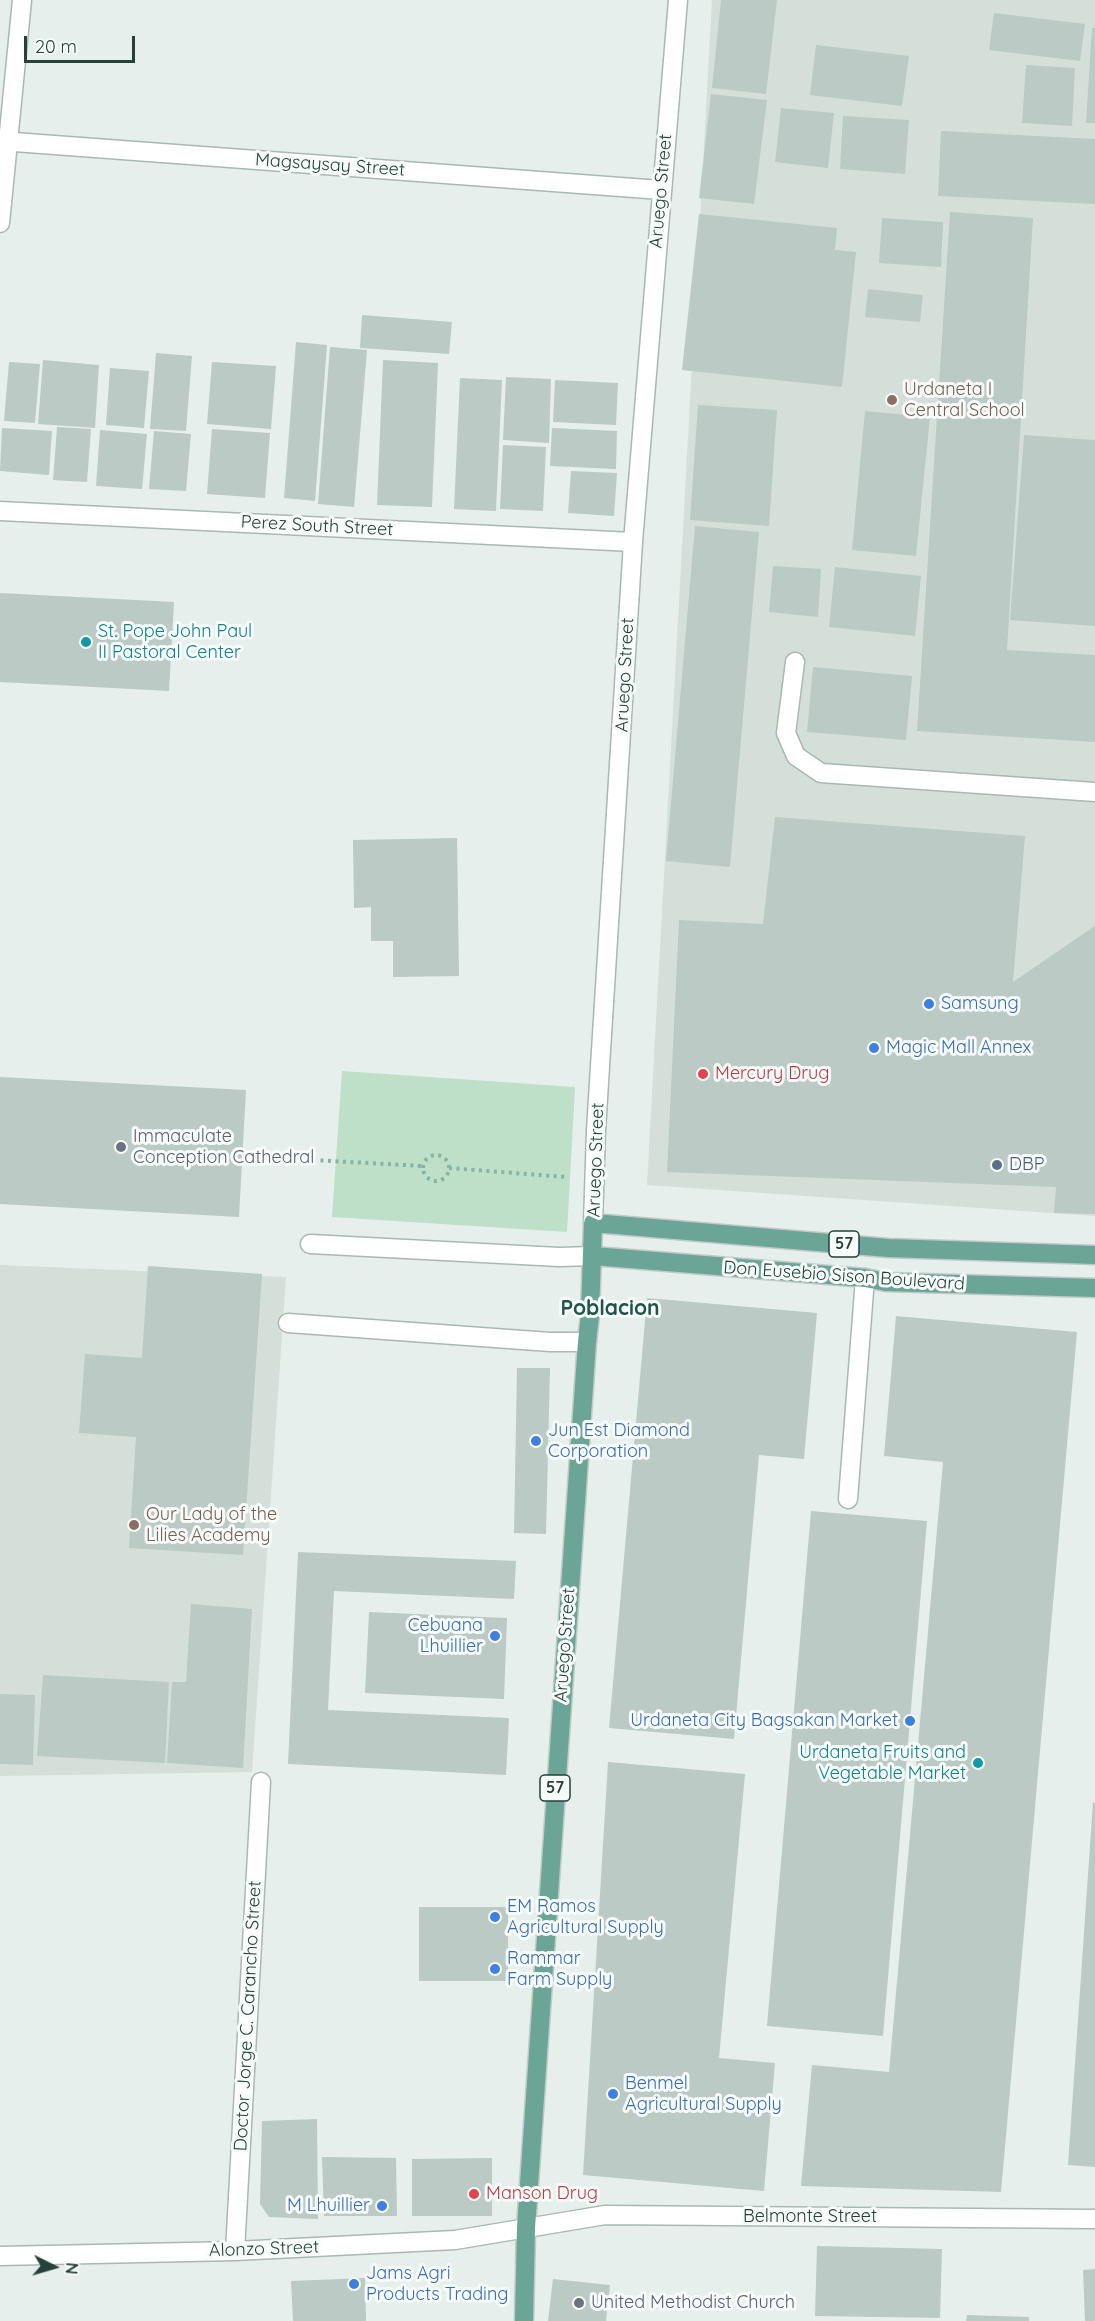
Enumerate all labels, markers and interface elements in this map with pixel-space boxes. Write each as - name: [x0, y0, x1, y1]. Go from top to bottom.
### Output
- scale bar: [27, 24, 138, 62]
- text: 20 m: [35, 35, 77, 58]
- street label: Aruego Street: [645, 133, 677, 249]
- street label: Magsaysay Street: [254, 149, 406, 181]
- place label: Urdaneta I Central School: [904, 379, 1025, 422]
- marker: Urdaneta I Central School: [885, 393, 899, 407]
- street label: Perez South Street: [240, 511, 394, 541]
- street label: Aruego Street: [611, 617, 639, 733]
- place label: St. Pope John Paul II Pastoral Center: [98, 621, 252, 664]
- marker: St. Pope John Paul II Pastoral Center: [79, 635, 93, 649]
- place label: Samsung: [941, 993, 1019, 1015]
- marker: Samsung: [922, 997, 936, 1011]
- place label: Magic Mall Annex: [886, 1037, 1031, 1059]
- marker: Magic Mall Annex: [867, 1041, 881, 1055]
- place label: Mercury Drug: [715, 1063, 829, 1085]
- marker: Mercury Drug: [696, 1067, 710, 1081]
- street label: Aruego Street: [583, 1102, 609, 1218]
- place label: Immaculate Conception Cathedral: [133, 1126, 314, 1168]
- marker: Immaculate Conception Cathedral: [114, 1140, 128, 1154]
- place label: DBP: [1009, 1154, 1044, 1176]
- marker: DBP: [990, 1158, 1004, 1172]
- road number: 57: [829, 1231, 859, 1257]
- street label: Don Eusebio Sison Boulevard: [723, 1257, 965, 1295]
- district label: Poblacion: [560, 1296, 660, 1322]
- place label: Jun Est Diamond Corporation: [548, 1420, 690, 1462]
- marker: Jun Est Diamond Corporation: [529, 1434, 543, 1448]
- place label: Our Lady of the Lilies Academy: [146, 1504, 277, 1546]
- marker: Our Lady of the Lilies Academy: [127, 1518, 141, 1532]
- street label: Aruego Street: [550, 1587, 580, 1703]
- place label: Cebuana Lhuillier: [408, 1615, 483, 1658]
- marker: Cebuana Lhuillier: [488, 1629, 502, 1643]
- place label: Urdaneta City Bagsakan Market: [630, 1710, 898, 1732]
- marker: Urdaneta City Bagsakan Market: [903, 1714, 917, 1728]
- place label: Urdaneta Fruits and Vegetable Market: [799, 1742, 966, 1784]
- marker: Urdaneta Fruits and Vegetable Market: [971, 1756, 985, 1770]
- road number: 57: [540, 1775, 570, 1801]
- street label: Doctor Jorge C. Carancho Street: [230, 1880, 266, 2152]
- place label: EM Ramos Agricultural Supply: [507, 1896, 664, 1938]
- marker: EM Ramos Agricultural Supply: [488, 1910, 502, 1924]
- place label: Rammar Farm Supply: [507, 1948, 612, 1990]
- marker: Rammar Farm Supply: [488, 1962, 502, 1976]
- place label: Benmel Agricultural Supply: [625, 2073, 782, 2116]
- marker: Benmel Agricultural Supply: [606, 2087, 620, 2101]
- place label: Manson Drug: [486, 2183, 598, 2205]
- marker: Manson Drug: [467, 2187, 481, 2201]
- place label: M Lhuillier: [287, 2195, 370, 2217]
- marker: M Lhuillier: [375, 2199, 389, 2213]
- street label: Belmonte Street: [743, 2206, 877, 2228]
- street label: Alonzo Street: [209, 2236, 319, 2262]
- north arrow: [24, 2237, 84, 2297]
- text: N: [61, 2262, 82, 2275]
- place label: Jams Agri Products Trading: [366, 2263, 509, 2306]
- marker: Jams Agri Products Trading: [347, 2277, 361, 2291]
- place label: United Methodist Church: [591, 2292, 795, 2314]
- marker: United Methodist Church: [572, 2296, 586, 2310]

